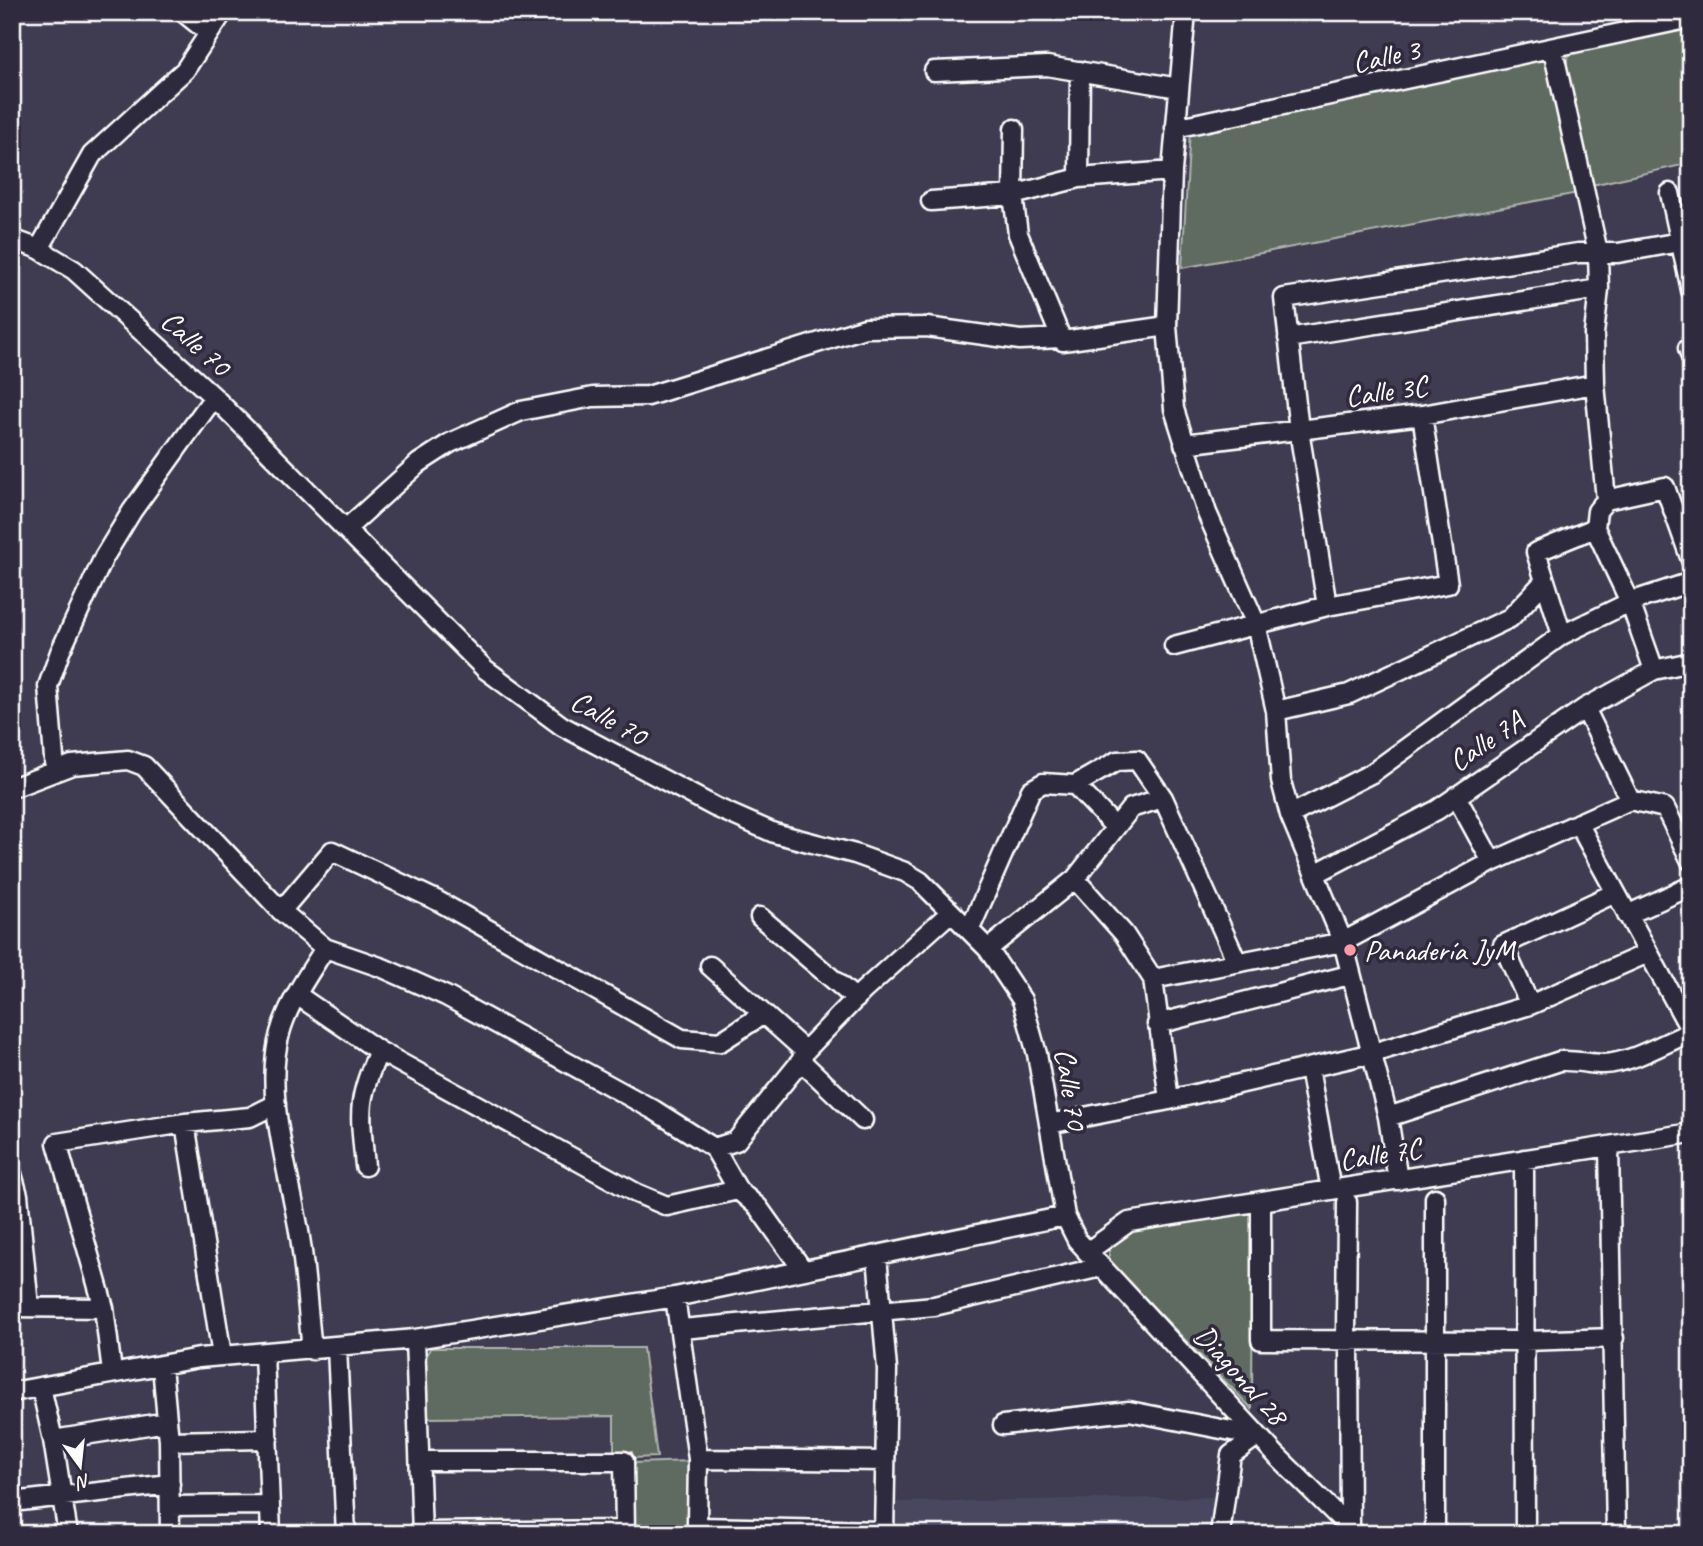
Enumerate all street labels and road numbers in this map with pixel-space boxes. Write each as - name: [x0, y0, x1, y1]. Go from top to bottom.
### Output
- street label: Calle 3: [1349, 30, 1426, 82]
- street label: Calle 70: [153, 302, 241, 386]
- street label: Calle 3C: [1343, 366, 1432, 416]
- street label: Calle 70: [564, 682, 656, 756]
- street label: Calle 7A: [1441, 701, 1533, 780]
- street label: Calle 70: [1046, 1046, 1097, 1135]
- street label: Calle 7C: [1336, 1128, 1426, 1179]
- street label: Diagonal 28: [1186, 1317, 1298, 1435]

